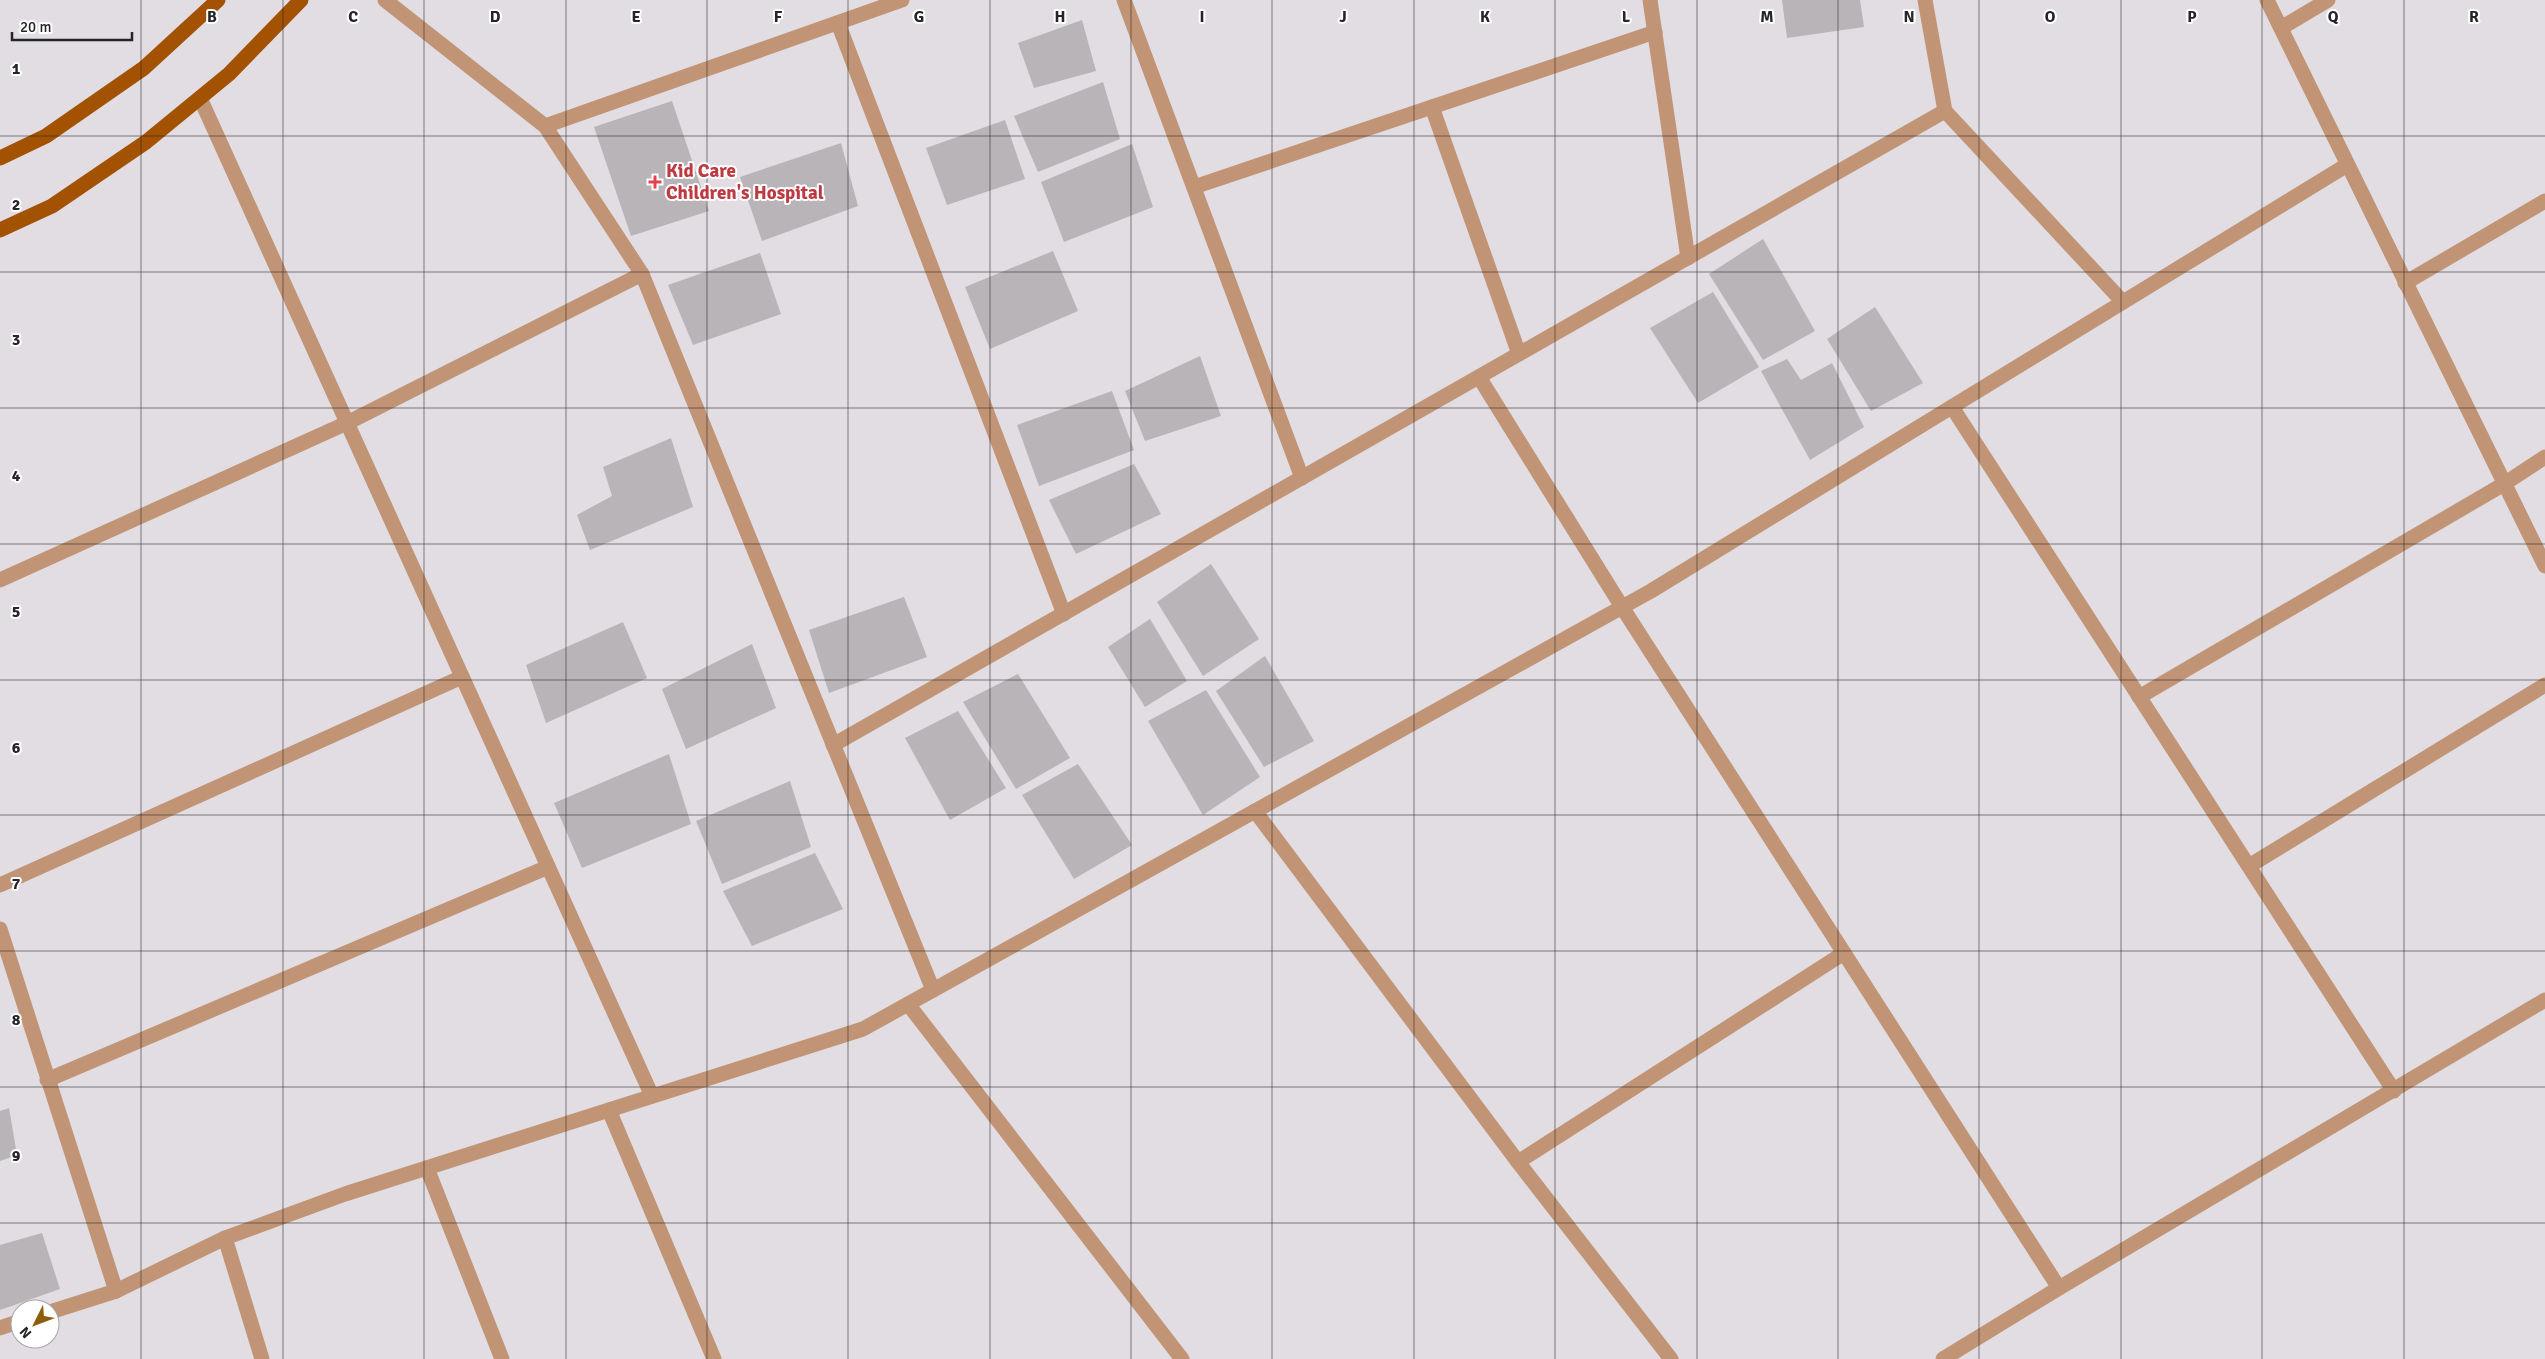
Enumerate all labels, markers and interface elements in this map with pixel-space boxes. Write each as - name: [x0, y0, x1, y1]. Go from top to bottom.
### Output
- text: B: [207, 7, 217, 27]
- text: C: [348, 7, 358, 27]
- text: D: [490, 7, 501, 27]
- text: E: [631, 7, 641, 27]
- text: F: [774, 7, 783, 27]
- text: G: [914, 7, 924, 27]
- text: H: [1055, 7, 1065, 27]
- text: I: [1199, 7, 1205, 27]
- text: J: [1339, 7, 1347, 27]
- text: K: [1480, 7, 1490, 27]
- text: L: [1622, 7, 1631, 27]
- text: M: [1760, 7, 1774, 27]
- text: N: [1903, 7, 1915, 27]
- text: O: [2045, 7, 2056, 27]
- text: P: [2187, 7, 2197, 27]
- text: Q: [2328, 7, 2339, 27]
- text: R: [2469, 7, 2479, 27]
- scale bar: [12, 10, 132, 42]
- text: 20 m: [20, 18, 51, 36]
- text: 1: [12, 59, 21, 79]
- place label: Kid Care Children's Hospital: [666, 159, 824, 205]
- marker: Kid Care Children's Hospital: [648, 175, 662, 189]
- text: 2: [12, 195, 20, 215]
- text: 3: [12, 330, 20, 350]
- text: 4: [12, 466, 21, 486]
- text: 5: [12, 602, 20, 622]
- text: 6: [12, 738, 21, 758]
- text: 7: [12, 874, 21, 894]
- text: 8: [12, 1010, 21, 1030]
- text: 9: [12, 1146, 21, 1166]
- north arrow: [10, 1299, 60, 1349]
- text: N: [16, 1323, 35, 1342]

